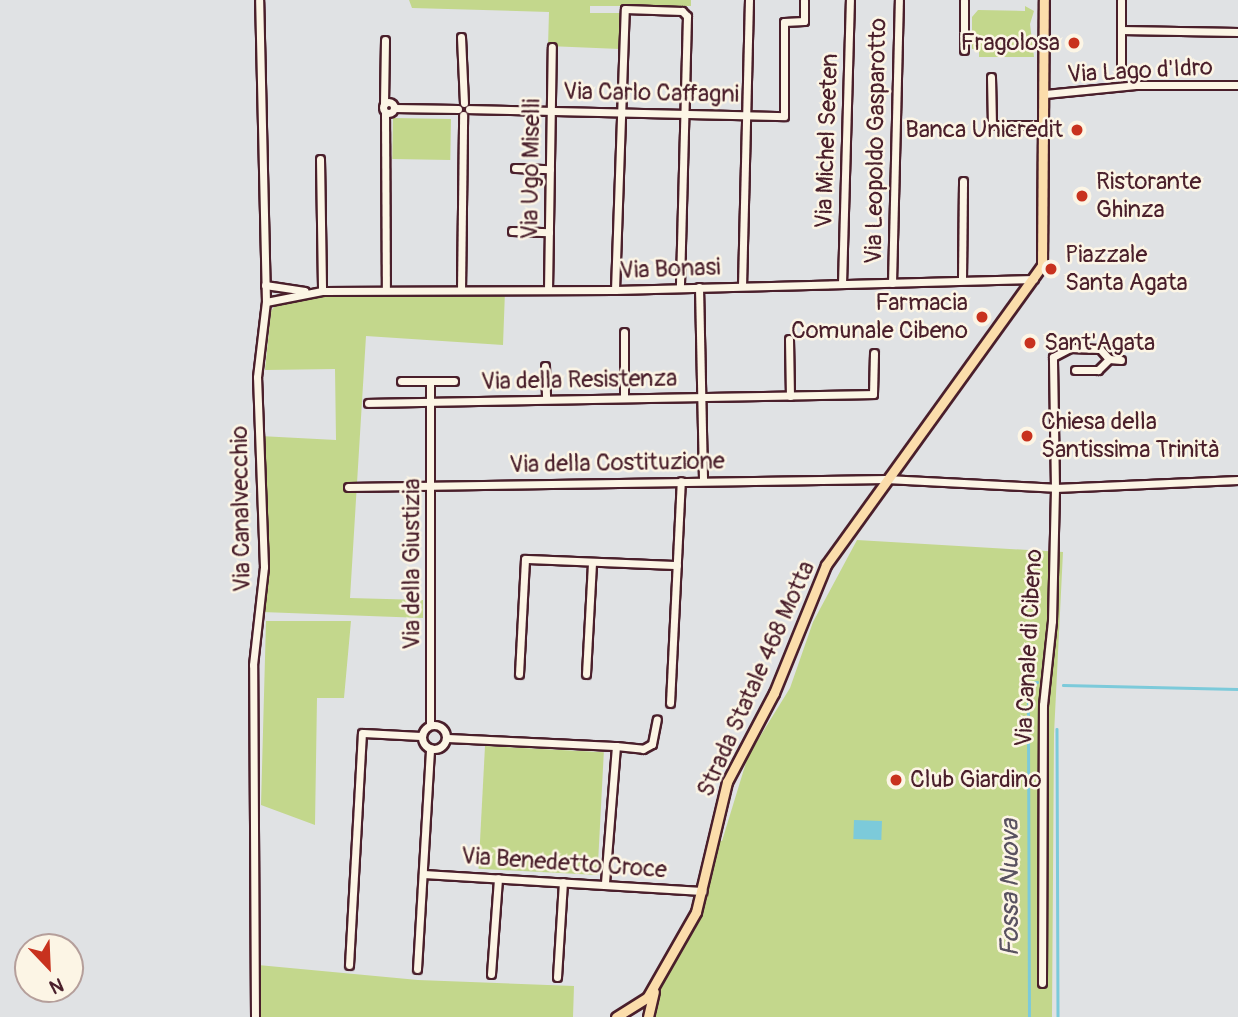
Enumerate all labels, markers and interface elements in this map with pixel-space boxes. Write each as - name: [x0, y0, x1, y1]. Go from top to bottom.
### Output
- street label: Via Leopoldo Gasparotto: [859, 18, 893, 264]
- place label: Fragolosa: [960, 29, 1060, 57]
- marker: Fragolosa: [1066, 35, 1082, 51]
- street label: Via Michel Seeten: [810, 53, 844, 229]
- street label: Via Lago d'Idro: [1066, 53, 1214, 89]
- street label: Via Carlo Caffagni: [563, 77, 739, 109]
- street label: Via Ugo Miselli: [515, 98, 547, 240]
- place label: Banca Unicredit: [905, 116, 1063, 144]
- marker: Banca Unicredit: [1069, 122, 1085, 138]
- place label: Ristorante Ghinza: [1096, 168, 1201, 224]
- marker: Ristorante Ghinza: [1074, 188, 1090, 204]
- place label: Piazzale Santa Agata: [1065, 241, 1188, 297]
- street label: Via Bonasi: [619, 253, 721, 285]
- marker: Piazzale Santa Agata: [1043, 261, 1059, 277]
- place label: Farmacia Comunale Cibeno: [791, 289, 968, 345]
- marker: Farmacia Comunale Cibeno: [974, 309, 990, 325]
- place label: Sant'Agata: [1044, 329, 1155, 357]
- marker: Sant'Agata: [1022, 335, 1038, 351]
- street label: Via della Resistenza: [481, 364, 677, 396]
- place label: Chiesa della Santissima Trinità: [1041, 408, 1219, 464]
- street label: Via Canalvecchio: [225, 426, 257, 592]
- marker: Chiesa della Santissima Trinità: [1019, 428, 1035, 444]
- street label: Via della Costituzione: [509, 447, 725, 479]
- street label: Via della Giustizia: [398, 478, 426, 650]
- street label: Via Canale di Cibeno: [1009, 548, 1049, 748]
- street label: Strada Statale 468 Motta: [691, 557, 821, 801]
- place label: Club Giardino: [910, 766, 1042, 794]
- marker: Club Giardino: [888, 772, 904, 788]
- water label: Fossa Nuova: [995, 819, 1027, 957]
- street label: Via Benedetto Croce: [460, 841, 668, 885]
- north arrow: [14, 933, 84, 1003]
- text: N: [46, 972, 67, 999]

